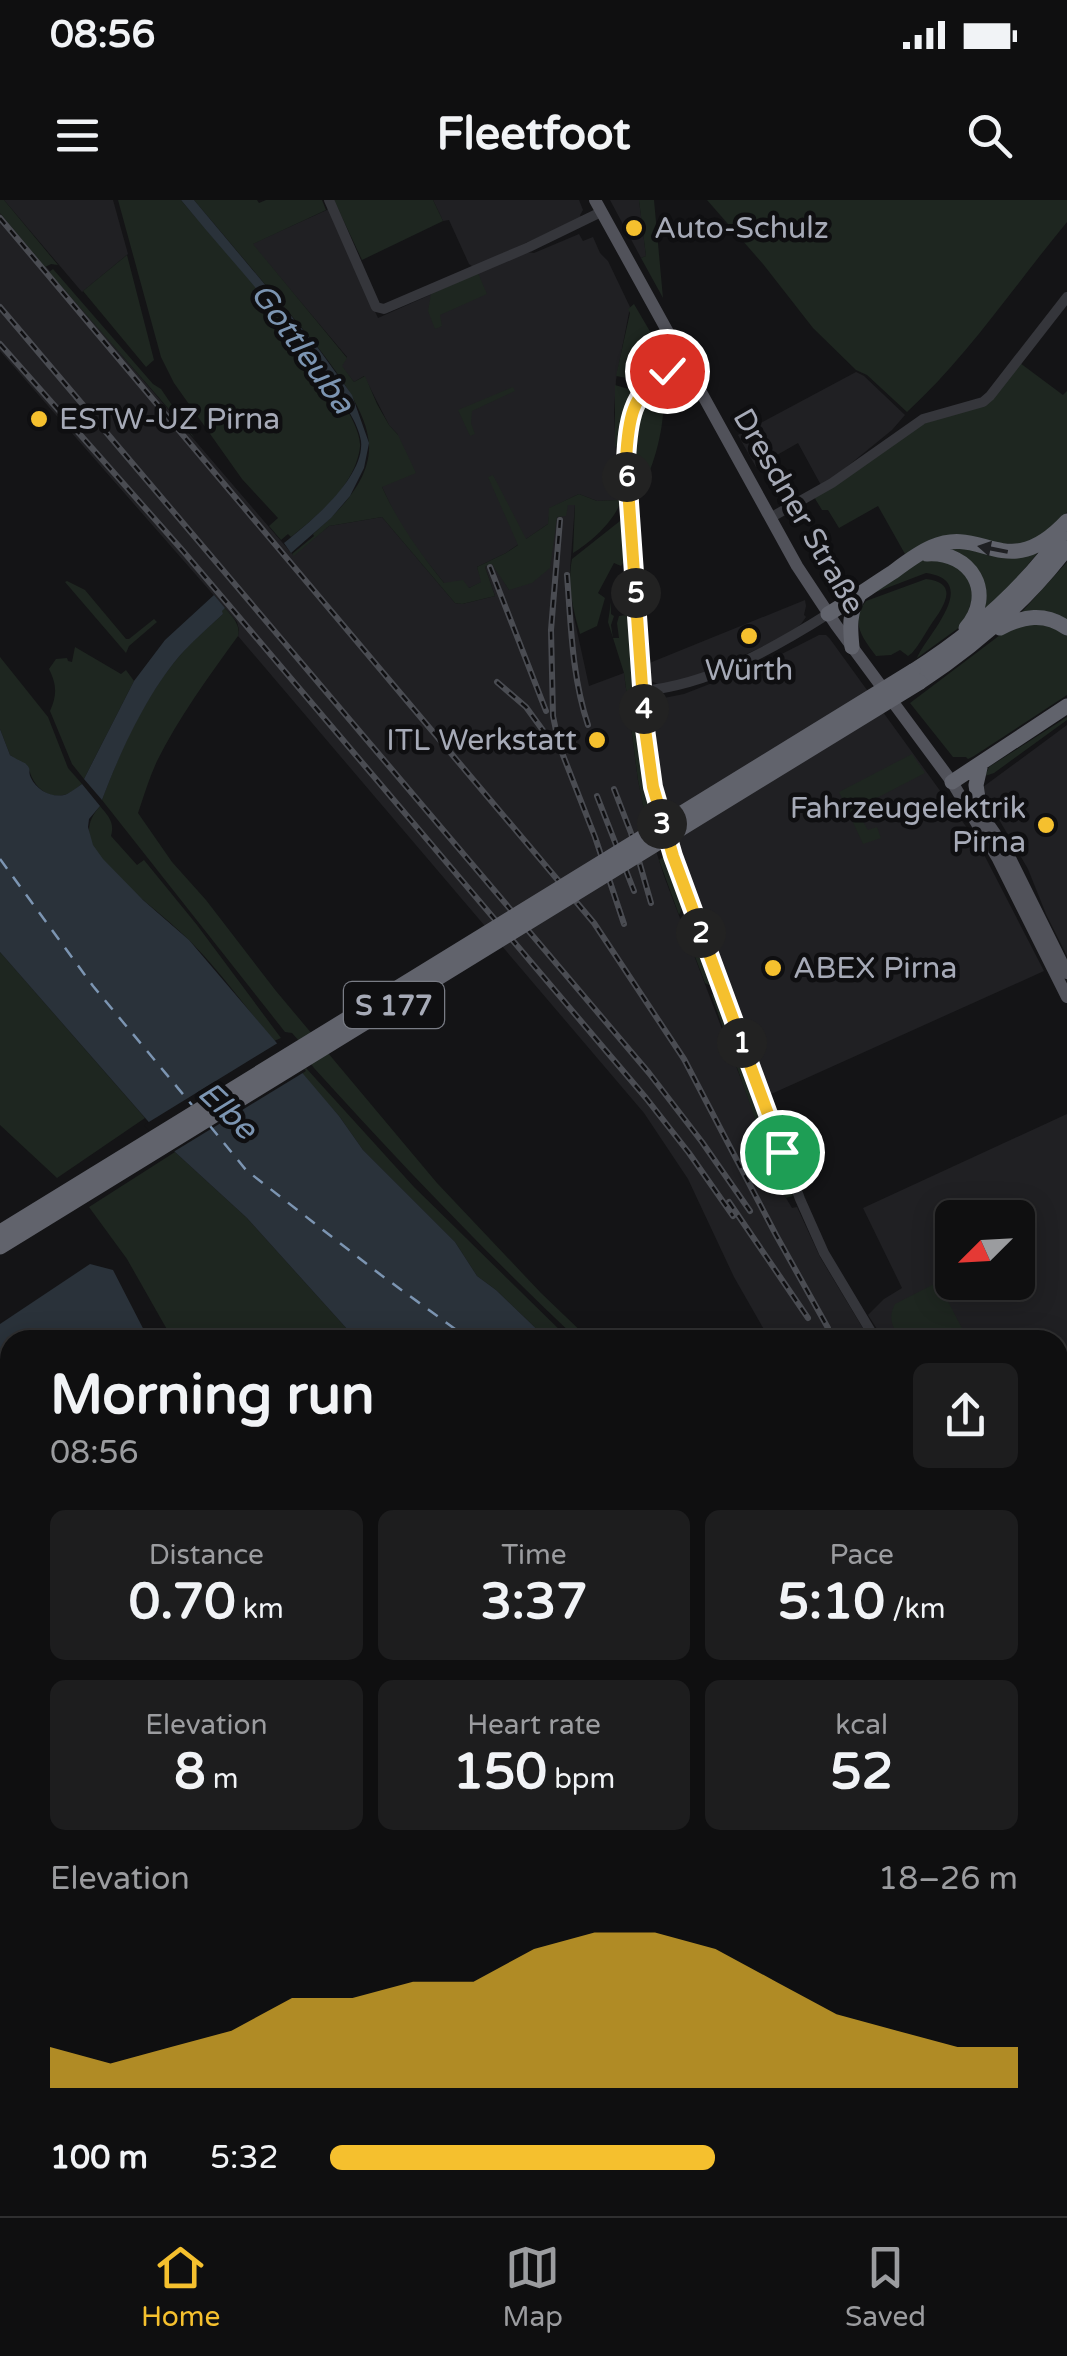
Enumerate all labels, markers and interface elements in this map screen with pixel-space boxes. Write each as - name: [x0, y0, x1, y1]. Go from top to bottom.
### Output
- text: 08:56: [50, 12, 155, 58]
- icon: menu: [50, 108, 105, 163]
- text: Fleetfoot: [437, 108, 631, 162]
- icon: search: [962, 108, 1017, 163]
- place label: Auto-Schulz: [654, 210, 829, 247]
- marker: Auto-Schulz: [623, 217, 645, 239]
- water label: Gottleuba: [242, 276, 363, 422]
- pin: [625, 329, 710, 414]
- icon: check: [640, 344, 695, 399]
- place label: ESTW-UZ Pirna: [59, 401, 280, 438]
- street label: Dresdner Straße: [725, 402, 872, 621]
- marker: ESTW-UZ Pirna: [28, 408, 50, 430]
- pin: 6: [602, 452, 652, 502]
- text: 6: [618, 460, 636, 494]
- one-way arrow: [977, 541, 1008, 556]
- pin: 5: [611, 568, 661, 618]
- text: 5: [627, 576, 645, 610]
- marker: Würth: [738, 625, 760, 647]
- place label: Würth: [705, 652, 793, 689]
- pin: 4: [619, 684, 669, 734]
- text: 4: [635, 692, 653, 726]
- place label: ITL Werkstatt: [386, 722, 577, 759]
- marker: ITL Werkstatt: [586, 729, 608, 751]
- place label: Fahrzeugelektrik Pirna: [790, 790, 1026, 861]
- pin: 3: [637, 799, 687, 849]
- text: 3: [653, 807, 671, 841]
- marker: Fahrzeugelektrik Pirna: [1035, 814, 1057, 836]
- pin: 2: [676, 908, 726, 958]
- text: 2: [692, 916, 710, 950]
- place label: ABEX Pirna: [793, 950, 957, 987]
- marker: ABEX Pirna: [762, 957, 784, 979]
- road number: S 177: [344, 982, 444, 1028]
- pin: 1: [717, 1018, 767, 1068]
- text: 1: [733, 1026, 751, 1060]
- water label: Elbe: [190, 1074, 266, 1149]
- pin: [740, 1110, 825, 1195]
- icon: arrive: [755, 1125, 810, 1180]
- north arrow: [935, 1200, 1035, 1300]
- map controls: [935, 1200, 1035, 1300]
- text: Morning run: [50, 1363, 375, 1429]
- button: share: [913, 1363, 1018, 1468]
- text: 08:56: [50, 1434, 139, 1472]
- text: Distance: [149, 1538, 264, 1572]
- text: Time: [501, 1538, 567, 1572]
- text: Pace: [829, 1538, 894, 1572]
- text: 0.70: [129, 1572, 236, 1632]
- text: 3:37: [480, 1572, 588, 1632]
- text: 5:10: [778, 1572, 885, 1632]
- text: km: [236, 1592, 284, 1626]
- text: /km: [885, 1592, 946, 1626]
- text: Elevation: [145, 1708, 268, 1742]
- text: Heart rate: [467, 1708, 601, 1742]
- text: kcal: [835, 1708, 888, 1742]
- text: 8: [174, 1742, 206, 1802]
- text: 150: [453, 1742, 547, 1802]
- text: 52: [830, 1742, 893, 1802]
- text: m: [206, 1762, 239, 1796]
- text: bpm: [547, 1762, 615, 1796]
- text: Elevation: [50, 1860, 190, 1898]
- text: 18–26 m: [878, 1860, 1018, 1898]
- text: 100 m: [50, 2139, 148, 2177]
- text: 5:32: [210, 2139, 279, 2177]
- tab: Home: [141, 2240, 220, 2334]
- tab: Map: [502, 2240, 563, 2334]
- tab: Saved: [845, 2240, 926, 2334]

